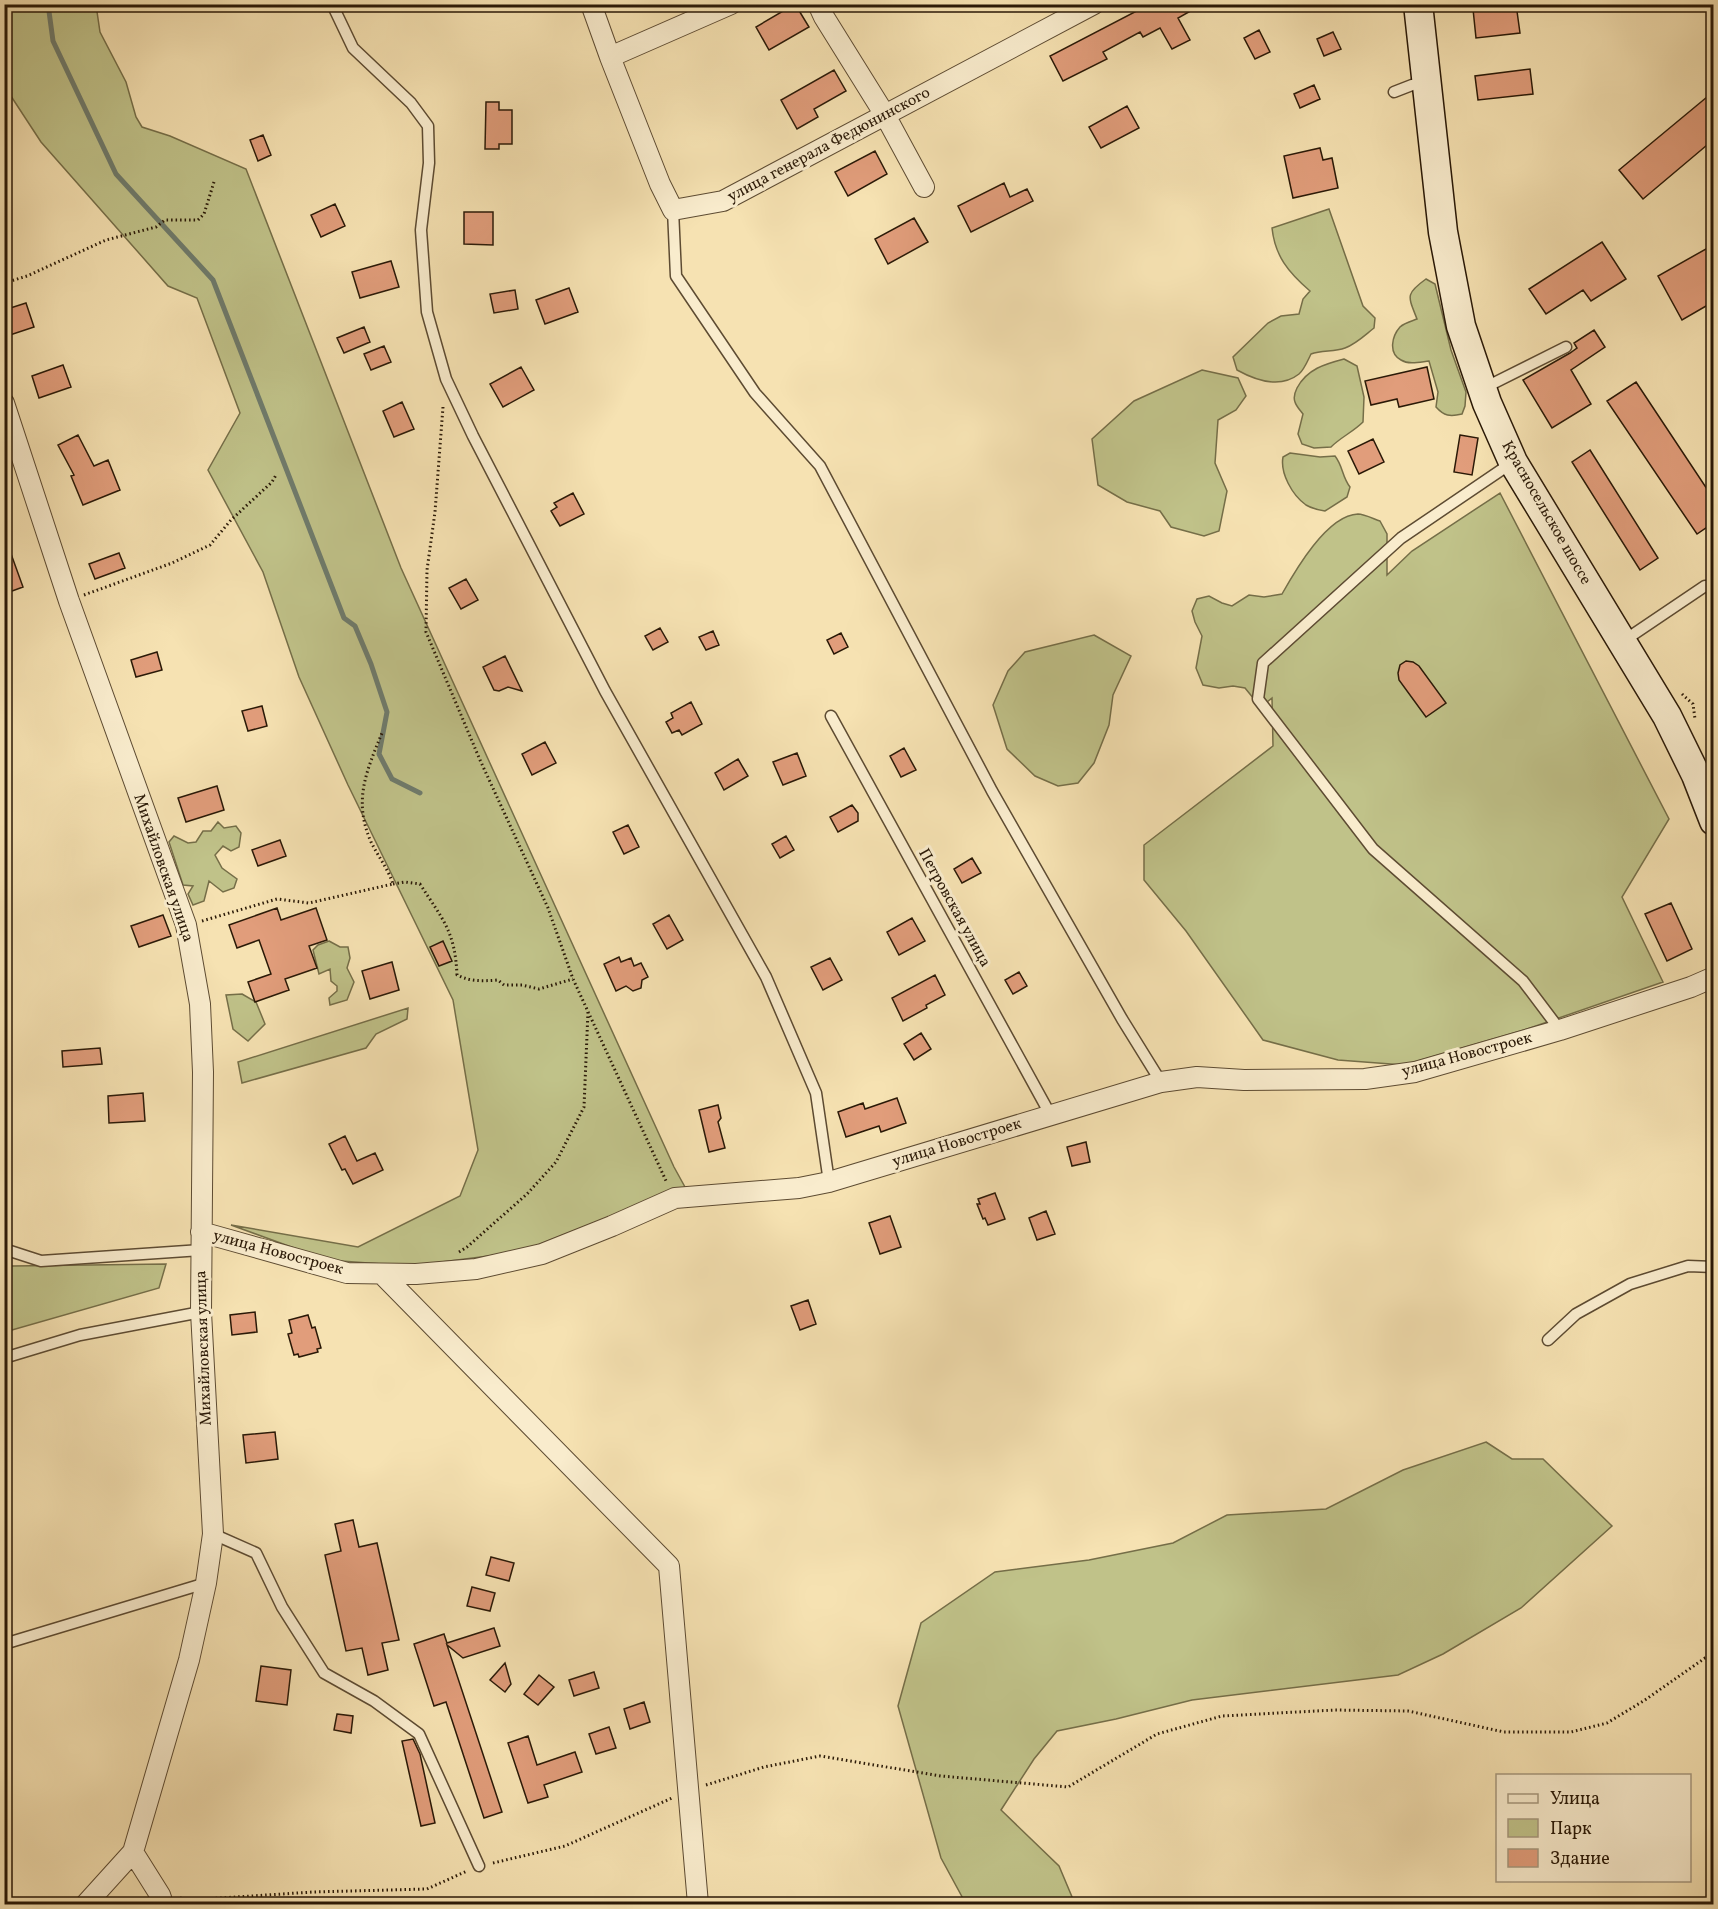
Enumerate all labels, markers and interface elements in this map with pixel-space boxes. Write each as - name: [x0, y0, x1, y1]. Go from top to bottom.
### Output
- street label: улица генерала Федюнинского: [724, 82, 934, 208]
- street label: Красносельское шоссе: [1496, 437, 1596, 589]
- street label: Михайловская улица: [127, 791, 199, 945]
- street label: Петровская улица: [912, 845, 996, 971]
- street label: улица Новостроек: [1399, 1027, 1535, 1083]
- street label: улица Новостроек: [890, 1113, 1025, 1173]
- street label: улица Новостроек: [210, 1225, 346, 1281]
- street label: Михайловская улица: [190, 1270, 218, 1426]
- legend: [1496, 1774, 1691, 1882]
- text: Улица: [1550, 1787, 1600, 1812]
- text: Парк: [1550, 1817, 1592, 1842]
- text: Здание: [1550, 1847, 1610, 1872]

